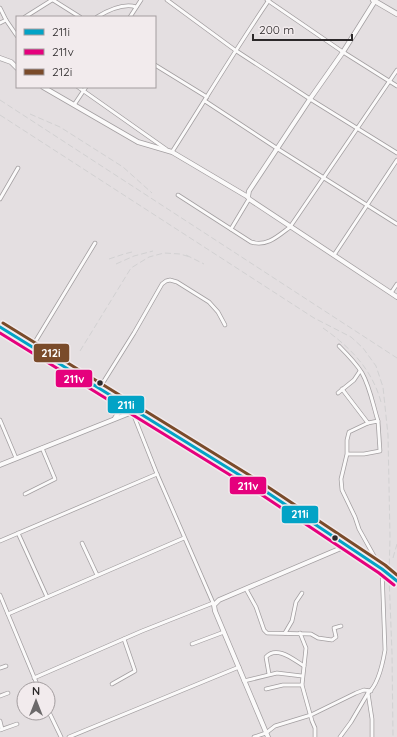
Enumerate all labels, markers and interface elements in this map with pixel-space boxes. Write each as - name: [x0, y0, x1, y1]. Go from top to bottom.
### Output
- legend: [16, 16, 156, 88]
- scale bar: [253, 16, 352, 42]
- text: 200 m: [259, 22, 294, 37]
- text: 211i: [52, 24, 70, 39]
- text: 211v: [52, 44, 74, 59]
- text: 212i: [52, 64, 72, 79]
- line badge: 212i: [33, 343, 70, 363]
- text: 212i: [41, 346, 61, 360]
- line badge: 211v: [55, 369, 93, 388]
- text: 211v: [64, 372, 85, 386]
- unlabelled marker: [95, 378, 105, 388]
- line badge: 211i: [107, 395, 145, 414]
- text: 211i: [117, 398, 135, 412]
- line badge: 211v: [229, 476, 267, 495]
- text: 211v: [238, 479, 259, 493]
- line badge: 211i: [281, 505, 319, 524]
- text: 211i: [291, 507, 309, 521]
- unlabelled marker: [330, 533, 340, 543]
- north arrow: [16, 681, 56, 721]
- text: N: [32, 684, 40, 698]

